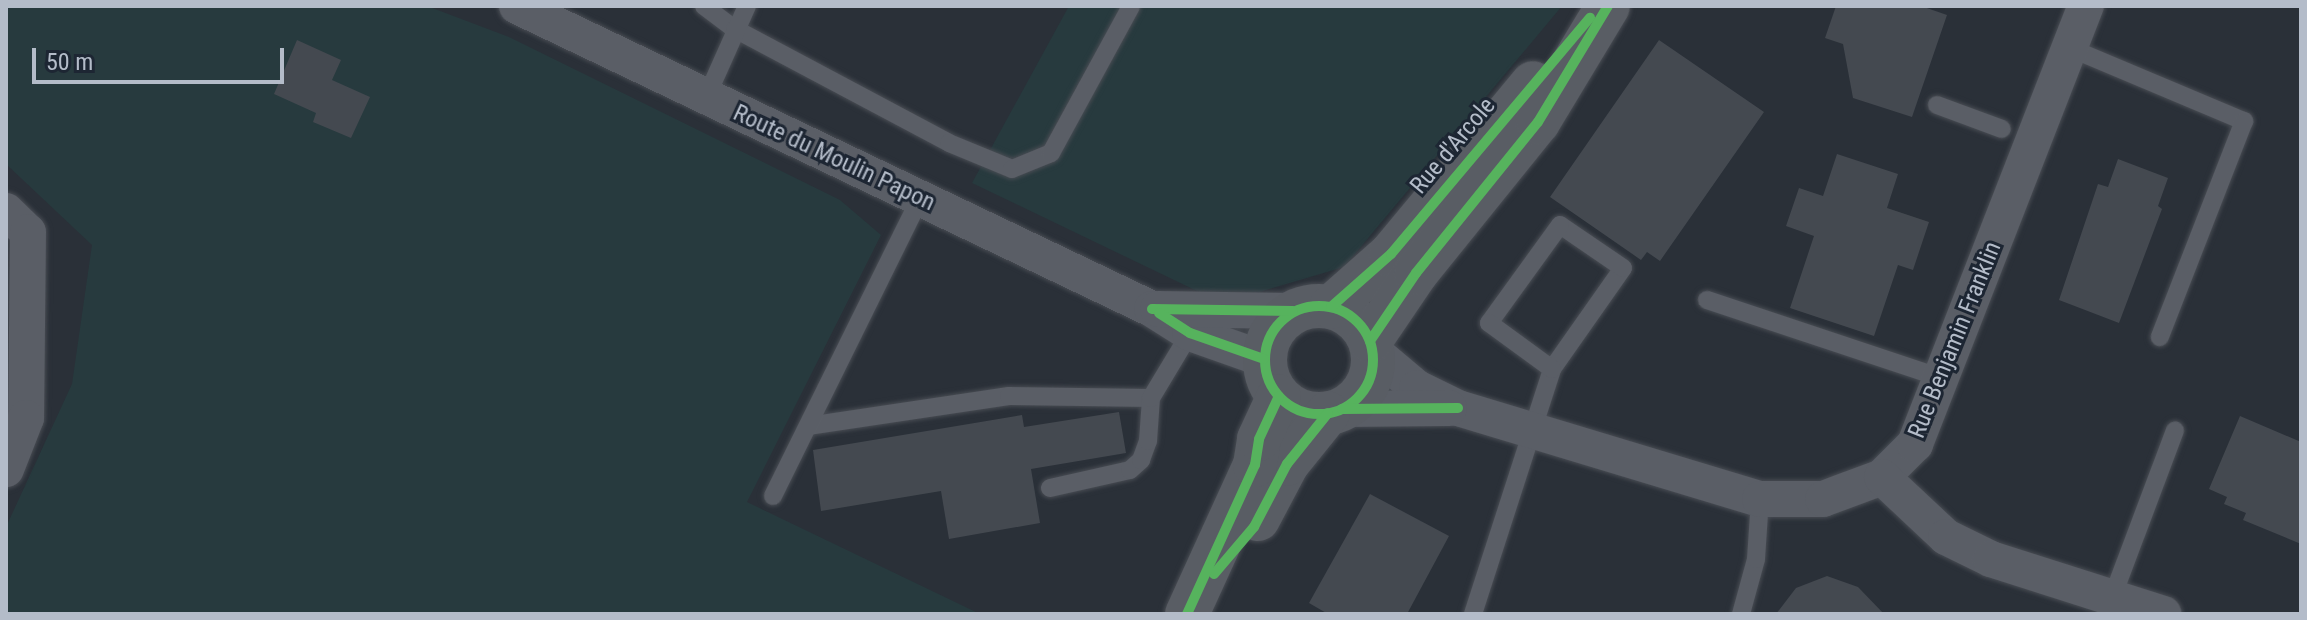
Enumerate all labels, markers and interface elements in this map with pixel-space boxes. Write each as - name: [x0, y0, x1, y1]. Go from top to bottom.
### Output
- scale bar: [36, 32, 288, 82]
- text: 50 m: [46, 48, 93, 76]
- street label: Rue d'Arcole: [1404, 92, 1502, 200]
- street label: Route du Moulin Papon: [729, 99, 939, 217]
- street label: Rue Benjamin Franklin: [1902, 238, 2008, 442]

